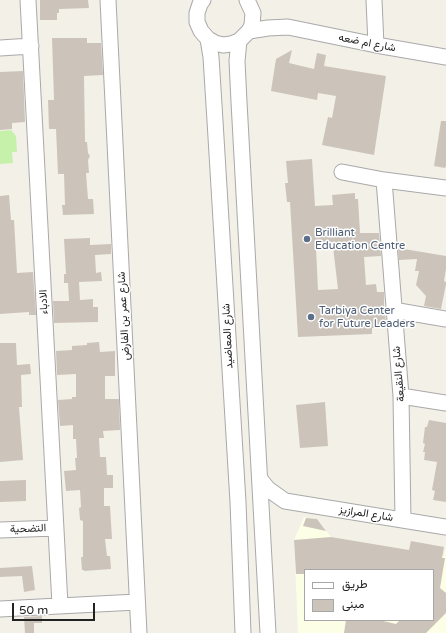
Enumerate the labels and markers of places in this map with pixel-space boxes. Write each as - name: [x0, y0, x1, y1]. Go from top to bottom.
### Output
- place label: Brilliant Education Centre: [315, 226, 405, 252]
- marker: Brilliant Education Centre: [302, 234, 312, 244]
- place label: Tarbiya Center for Future Leaders: [319, 304, 415, 330]
- marker: Tarbiya Center for Future Leaders: [306, 312, 316, 322]

